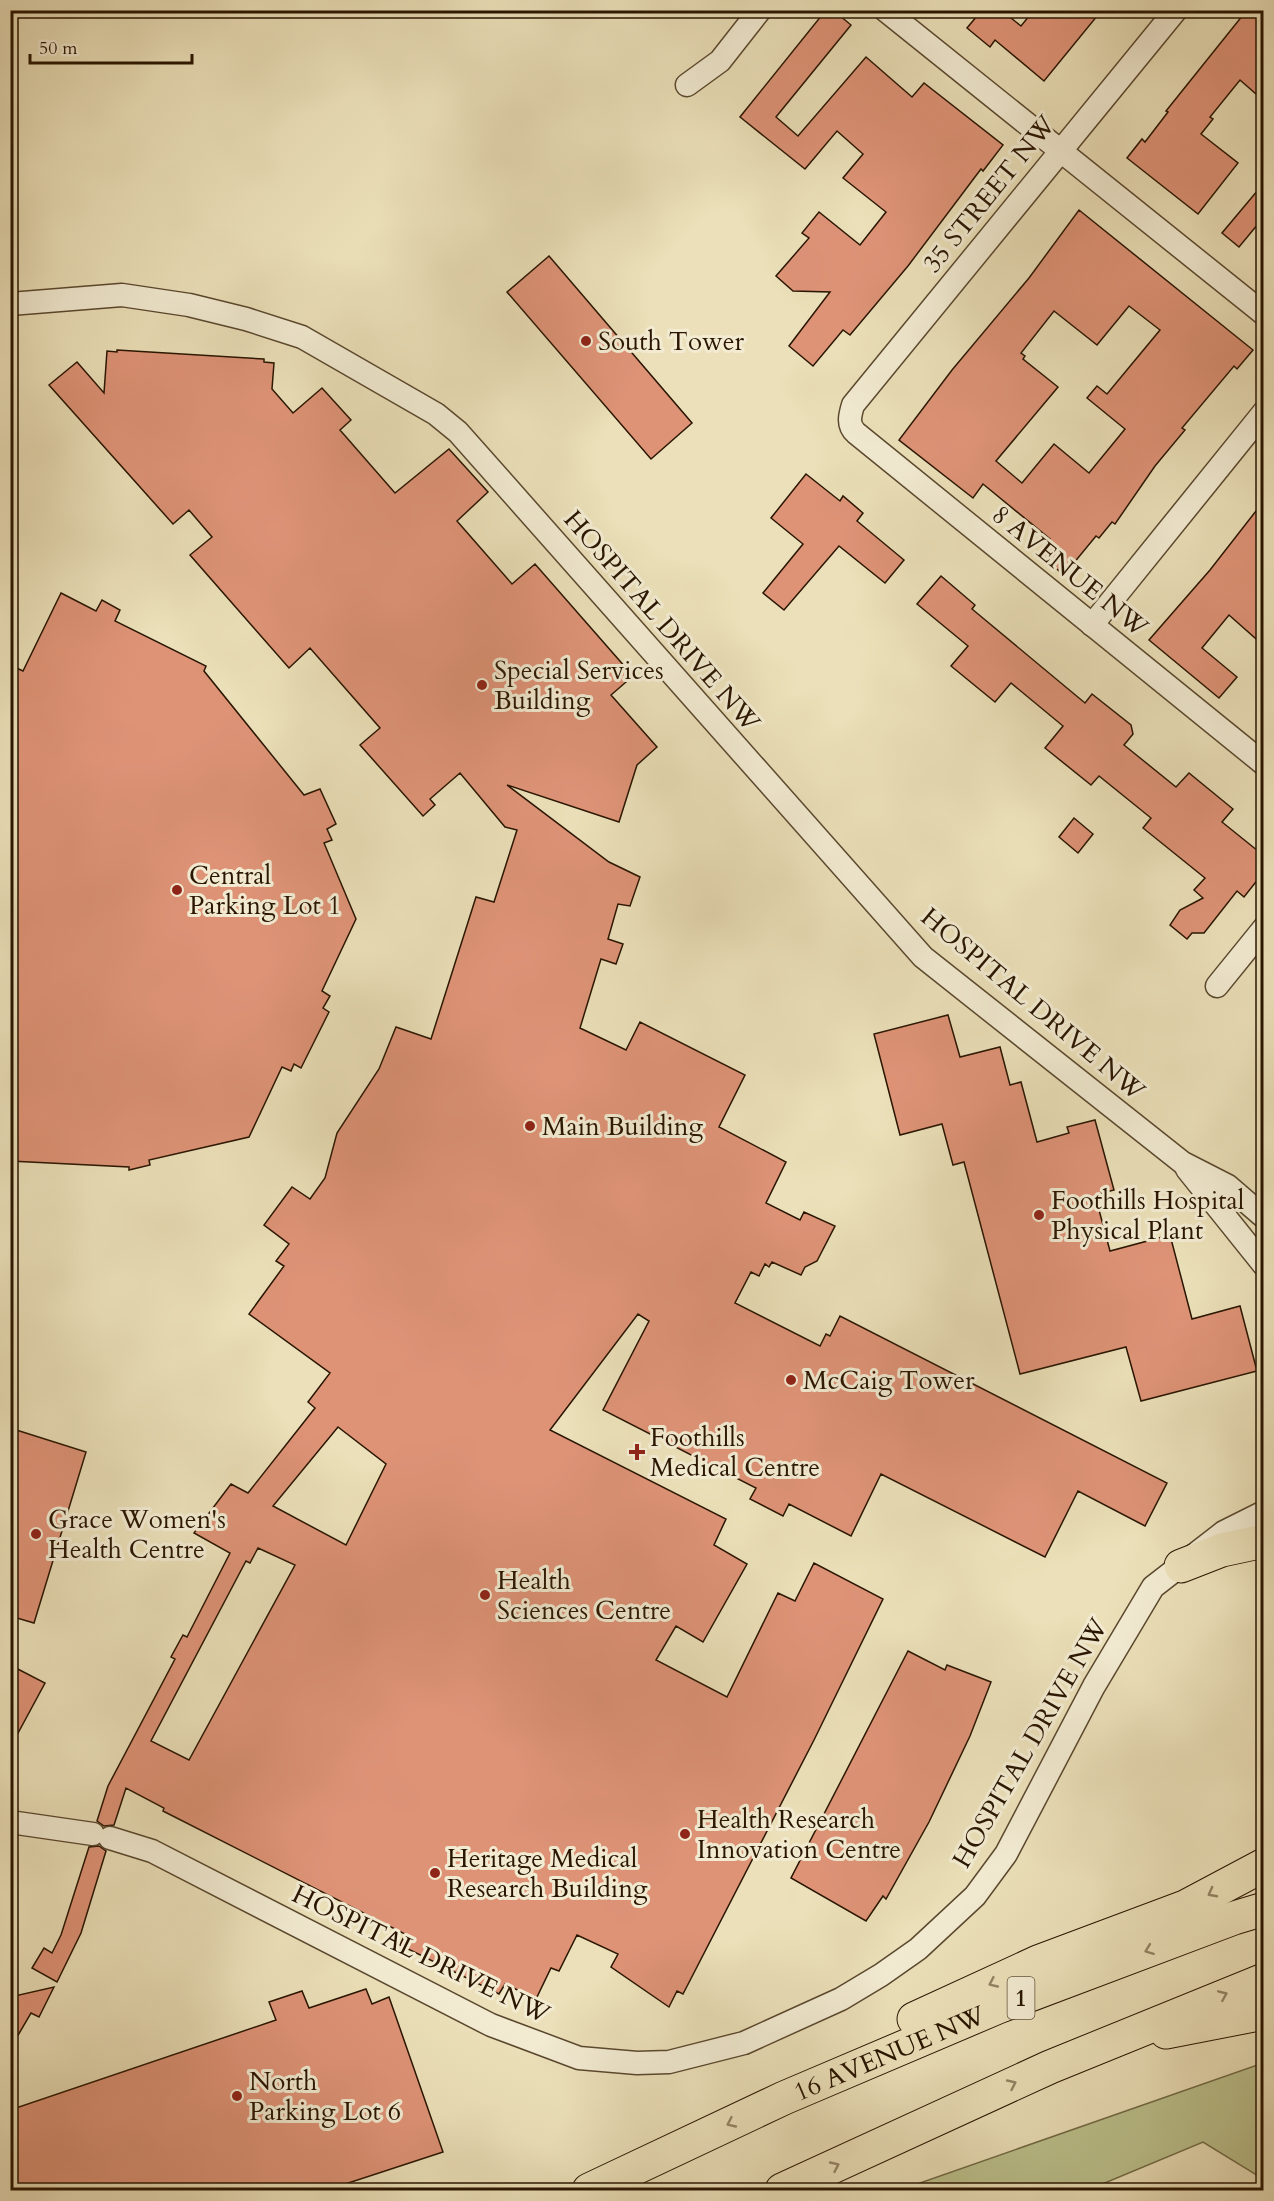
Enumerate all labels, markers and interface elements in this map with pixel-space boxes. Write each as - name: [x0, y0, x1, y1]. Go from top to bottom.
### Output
- scale bar: [30, 27, 192, 65]
- text: 50 m: [39, 36, 78, 61]
- street label: 35 STREET NW: [915, 108, 1063, 280]
- place label: South Tower: [598, 324, 745, 359]
- marker: South Tower: [579, 334, 593, 348]
- street label: 8 AVENUE NW: [985, 497, 1156, 645]
- street label: HOSPITAL DRIVE NW: [556, 503, 768, 739]
- place label: Special Services Building: [494, 653, 664, 718]
- marker: Special Services Building: [475, 678, 489, 692]
- place label: Central Parking Lot 1: [189, 858, 341, 923]
- marker: Central Parking Lot 1: [170, 883, 184, 897]
- street label: HOSPITAL DRIVE NW: [913, 900, 1153, 1108]
- place label: Main Building: [542, 1109, 704, 1144]
- marker: Main Building: [523, 1119, 537, 1133]
- place label: Foothills Hospital Physical Plant: [1051, 1183, 1245, 1248]
- marker: Foothills Hospital Physical Plant: [1032, 1208, 1046, 1222]
- place label: McCaig Tower: [803, 1363, 975, 1398]
- marker: McCaig Tower: [784, 1373, 798, 1387]
- place label: Foothills Medical Centre: [650, 1420, 820, 1485]
- marker: Foothills Medical Centre: [628, 1443, 646, 1461]
- place label: Grace Women's Health Centre: [48, 1502, 226, 1567]
- marker: Grace Women's Health Centre: [29, 1527, 43, 1541]
- place label: Health Sciences Centre: [497, 1563, 671, 1628]
- marker: Health Sciences Centre: [478, 1588, 492, 1602]
- street label: HOSPITAL DRIVE NW: [944, 1612, 1116, 1874]
- place label: Health Research Innovation Centre: [697, 1802, 901, 1867]
- marker: Health Research Innovation Centre: [678, 1827, 692, 1841]
- place label: Heritage Medical Research Building: [447, 1841, 648, 1906]
- marker: Heritage Medical Research Building: [428, 1866, 442, 1880]
- street label: HOSPITAL DRIVE NW: [286, 1876, 556, 2032]
- one-way arrow: [1208, 1886, 1218, 1897]
- one-way arrow: [1144, 1943, 1155, 1955]
- one-way arrow: [988, 1976, 999, 1988]
- road number: 1: [1008, 1977, 1034, 2019]
- one-way arrow: [1216, 1990, 1227, 2002]
- street label: 16 AVENUE NW: [788, 1997, 991, 2109]
- place label: North Parking Lot 6: [249, 2064, 401, 2129]
- one-way arrow: [1006, 2080, 1017, 2092]
- marker: North Parking Lot 6: [230, 2089, 244, 2103]
- one-way arrow: [726, 2116, 737, 2128]
- one-way arrow: [828, 2162, 839, 2174]

